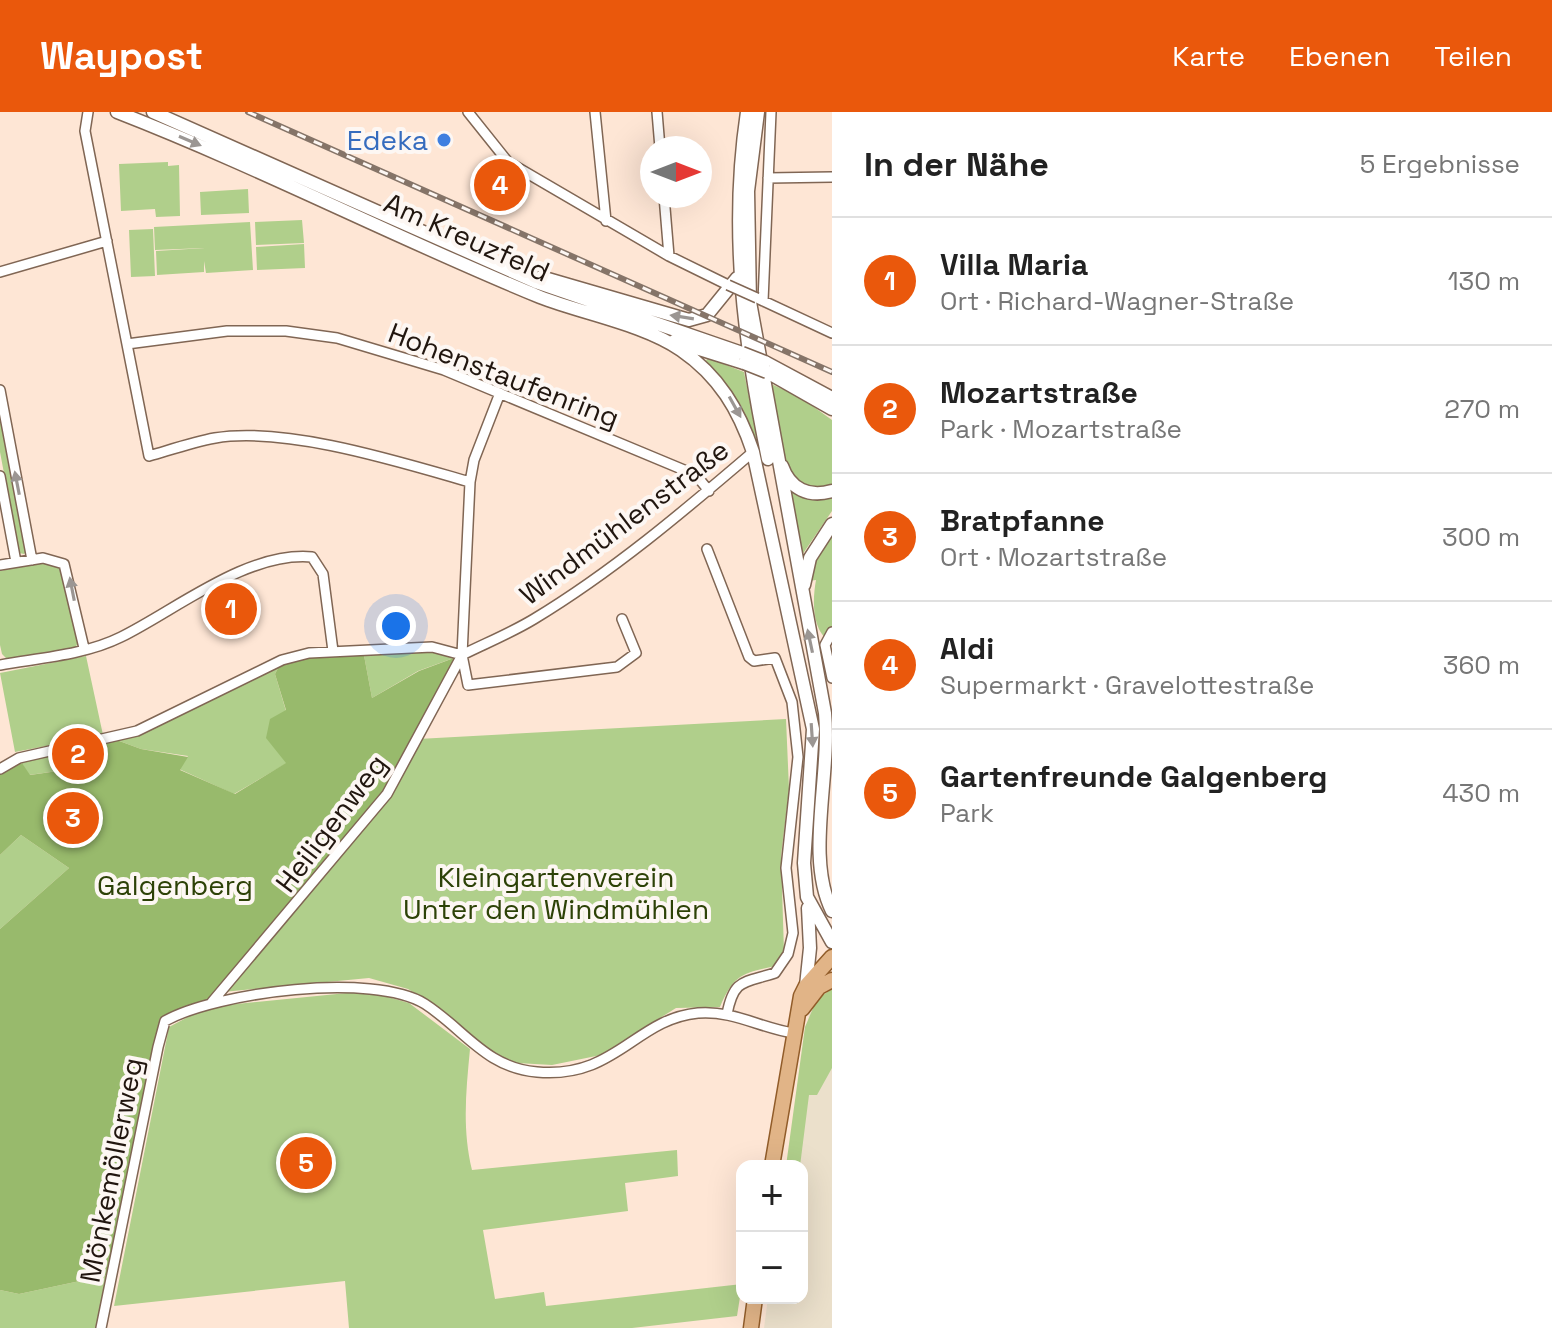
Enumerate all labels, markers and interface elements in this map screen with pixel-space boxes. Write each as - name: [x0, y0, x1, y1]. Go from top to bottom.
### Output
- text: Waypost: [40, 32, 203, 80]
- text: Karte: [1172, 38, 1245, 74]
- text: Ebenen: [1289, 38, 1390, 74]
- text: Teilen: [1434, 38, 1512, 74]
- place label: Edeka: [347, 122, 428, 158]
- marker: Edeka: [435, 131, 453, 149]
- one-way arrow: [178, 135, 202, 148]
- north arrow: [640, 136, 712, 208]
- text: In der Nähe: [864, 143, 1049, 186]
- text: 5 Ergebnisse: [1360, 147, 1520, 181]
- pin: 4: [474, 155, 526, 215]
- street label: Am Kreuzfeld: [379, 184, 555, 290]
- text: Villa Maria: [940, 245, 1088, 284]
- text: 1: [884, 264, 896, 298]
- text: 130 m: [1448, 264, 1520, 298]
- text: Ort · Richard-Wagner-Straße: [940, 284, 1294, 318]
- one-way arrow: [669, 311, 694, 323]
- street label: Hohenstaufenring: [383, 314, 625, 436]
- text: Mozartstraße: [940, 373, 1138, 412]
- text: 2: [882, 392, 898, 426]
- text: 270 m: [1444, 392, 1520, 426]
- one-way arrow: [728, 396, 741, 419]
- text: Park · Mozartstraße: [940, 412, 1182, 446]
- street label: Windmühlenstraße: [512, 431, 736, 613]
- one-way arrow: [11, 471, 23, 496]
- text: Bratpfanne: [940, 501, 1105, 540]
- text: 3: [882, 520, 898, 554]
- text: 300 m: [1442, 520, 1520, 554]
- text: Ort · Mozartstraße: [940, 540, 1167, 574]
- one-way arrow: [65, 576, 78, 601]
- pin: 1: [205, 579, 257, 639]
- your location: [376, 606, 416, 646]
- one-way arrow: [803, 628, 816, 653]
- text: Aldi: [940, 629, 994, 668]
- text: 4: [882, 648, 898, 682]
- text: 360 m: [1443, 648, 1520, 682]
- text: Supermarkt · Gravelottestraße: [940, 668, 1314, 702]
- one-way arrow: [806, 723, 819, 748]
- pin: 2: [52, 724, 104, 784]
- street label: Heiligenweg: [267, 747, 395, 899]
- text: Gartenfreunde Galgenberg: [940, 757, 1327, 796]
- text: 5: [882, 776, 898, 810]
- text: 430 m: [1442, 776, 1520, 810]
- pin: 3: [47, 788, 99, 848]
- text: Park: [940, 796, 994, 830]
- park label: Kleingartenverein Unter den Windmühlen: [403, 859, 709, 927]
- park label: Galgenberg: [97, 867, 253, 903]
- street label: Mönkemöllerweg: [72, 1054, 150, 1286]
- pin: 5: [280, 1133, 332, 1193]
- map controls: [736, 1160, 808, 1304]
- button: +: [736, 1160, 808, 1232]
- button: −: [736, 1232, 808, 1304]

